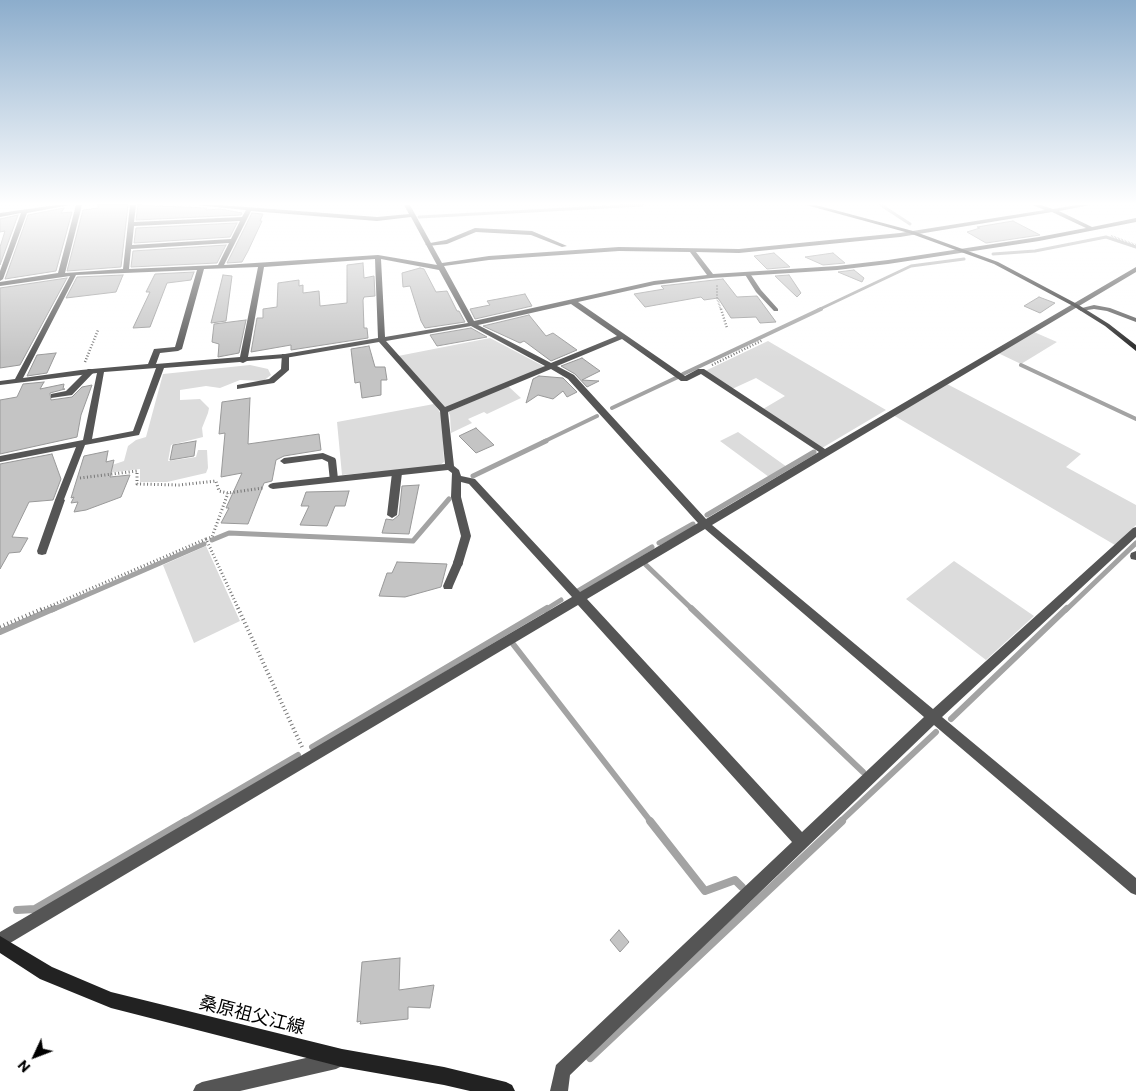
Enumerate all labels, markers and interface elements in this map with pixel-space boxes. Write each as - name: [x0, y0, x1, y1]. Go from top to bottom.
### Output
- street label: 桑原祖父江線: [197, 991, 307, 1039]
- north arrow: [10, 1031, 60, 1081]
- text: N: [14, 1057, 33, 1076]

